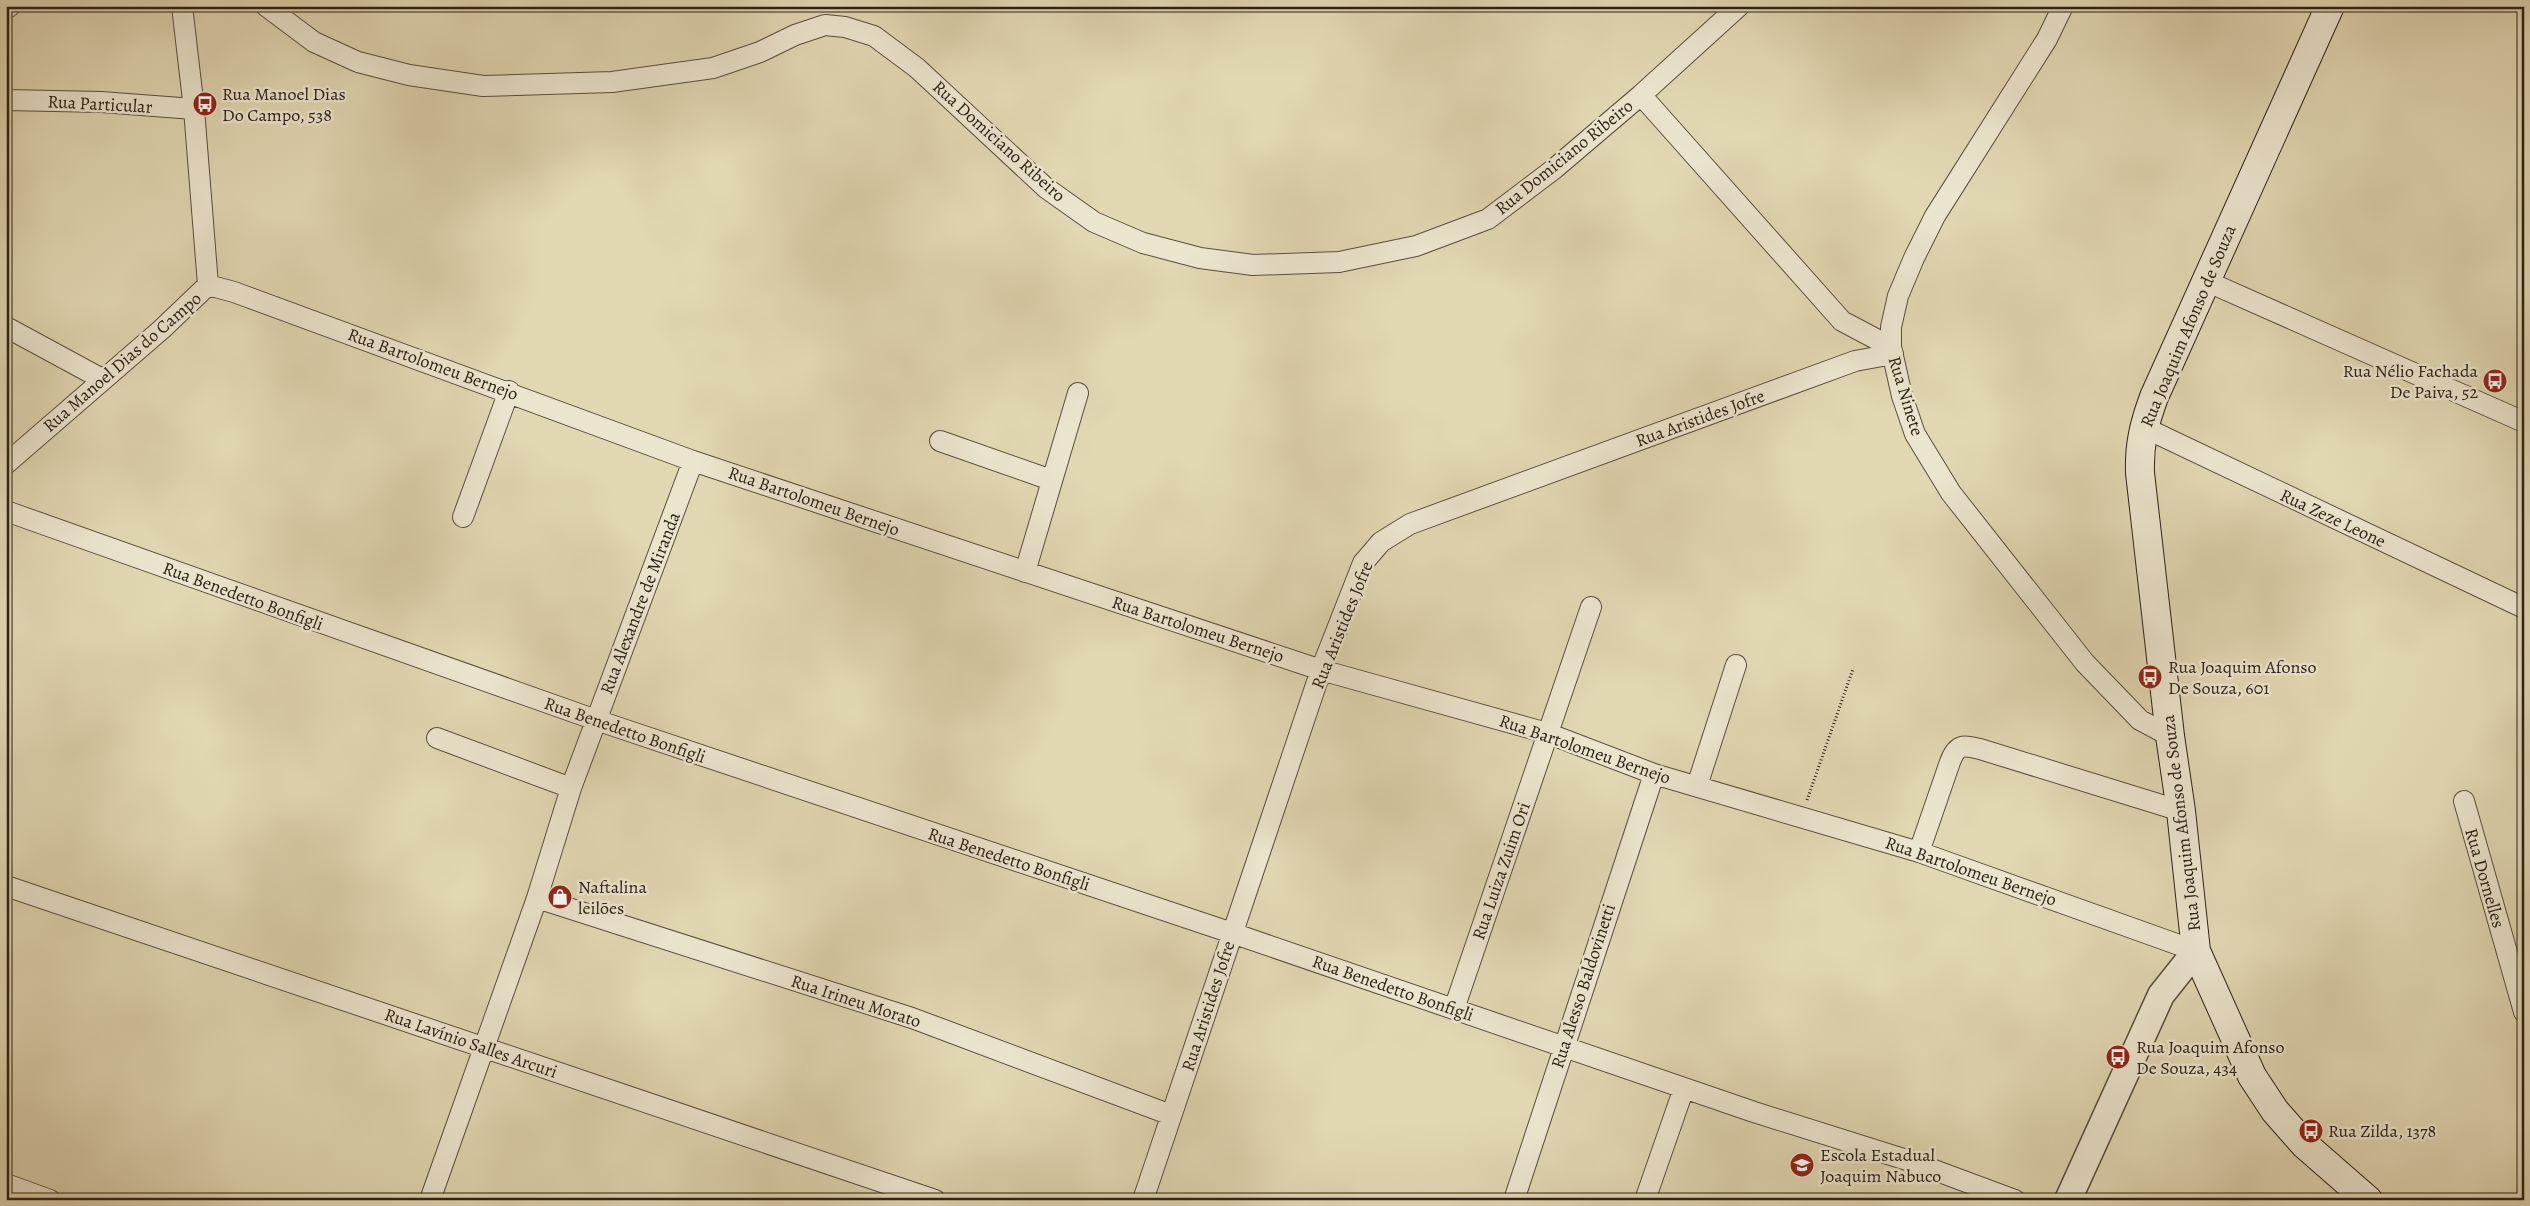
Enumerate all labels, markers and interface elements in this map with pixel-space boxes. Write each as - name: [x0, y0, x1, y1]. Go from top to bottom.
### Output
- street label: Rua Domiciano Ribeiro: [927, 75, 1071, 207]
- place label: Rua Manoel Dias Do Campo, 538: [222, 82, 346, 127]
- street label: Rua Particular: [47, 89, 153, 119]
- bus stop icon: Rua Manoel Dias Do Campo, 538: [192, 91, 218, 117]
- street label: Rua Domiciano Ribeiro: [1490, 94, 1638, 220]
- street label: Rua Joaquim Afonso de Souza: [2134, 220, 2242, 431]
- street label: Rua Manoel Dias do Campo: [38, 286, 206, 438]
- street label: Rua Bartolomeu Bernejo: [344, 322, 522, 406]
- street label: Rua Ninete: [1883, 353, 1929, 439]
- place label: Rua Nélio Fachada De Paiva, 52: [2343, 359, 2479, 404]
- bus stop icon: Rua Nélio Fachada De Paiva, 52: [2482, 368, 2508, 394]
- street label: Rua Aristides Jofre: [1632, 383, 1768, 453]
- street label: Rua Bartolomeu Bernejo: [725, 460, 903, 542]
- street label: Rua Zeze Leone: [2276, 483, 2390, 553]
- street label: Rua Alexandre de Miranda: [594, 508, 686, 698]
- street label: Rua Benedetto Bonfigli: [159, 556, 327, 636]
- street label: Rua Aristides Jofre: [1305, 557, 1379, 693]
- street label: Rua Bartolomeu Bernejo: [1109, 590, 1287, 668]
- place label: Rua Joaquim Afonso De Souza, 601: [2168, 655, 2316, 700]
- bus stop icon: Rua Joaquim Afonso De Souza, 601: [2137, 664, 2163, 690]
- street label: Rua Benedetto Bonfigli: [541, 691, 709, 769]
- street label: Rua Bartolomeu Bernejo: [1496, 708, 1674, 790]
- street label: Rua Joaquim Afonso de Souza: [2156, 713, 2206, 933]
- street label: Rua Luiza Zuim Ori: [1466, 799, 1536, 943]
- street label: Rua Benedetto Bonfigli: [925, 821, 1093, 897]
- street label: Rua Dornelles: [2459, 825, 2511, 931]
- street label: Rua Bartolomeu Bernejo: [1882, 830, 2060, 912]
- place label: Naftalina leilões: [578, 875, 647, 920]
- shop icon: Naftalina leilões: [547, 884, 573, 910]
- street label: Rua Alesso Baldovinetti: [1545, 901, 1621, 1071]
- street label: Rua Aristides Jofre: [1176, 938, 1240, 1074]
- street label: Rua Benedetto Bonfigli: [1309, 949, 1477, 1027]
- street label: Rua Irineu Morato: [788, 969, 924, 1033]
- street label: Rua Lavínio Salles Arcuri: [381, 1002, 561, 1084]
- place label: Rua Joaquim Afonso De Souza, 434: [2136, 1035, 2284, 1080]
- bus stop icon: Rua Joaquim Afonso De Souza, 434: [2105, 1044, 2131, 1070]
- bus stop icon: Rua Zilda, 1378: [2298, 1118, 2324, 1144]
- place label: Rua Zilda, 1378: [2328, 1119, 2436, 1143]
- place label: Escola Estadual Joaquim Nabuco: [1820, 1143, 1941, 1188]
- school or university icon: Escola Estadual Joaquim Nabuco: [1789, 1152, 1815, 1178]

